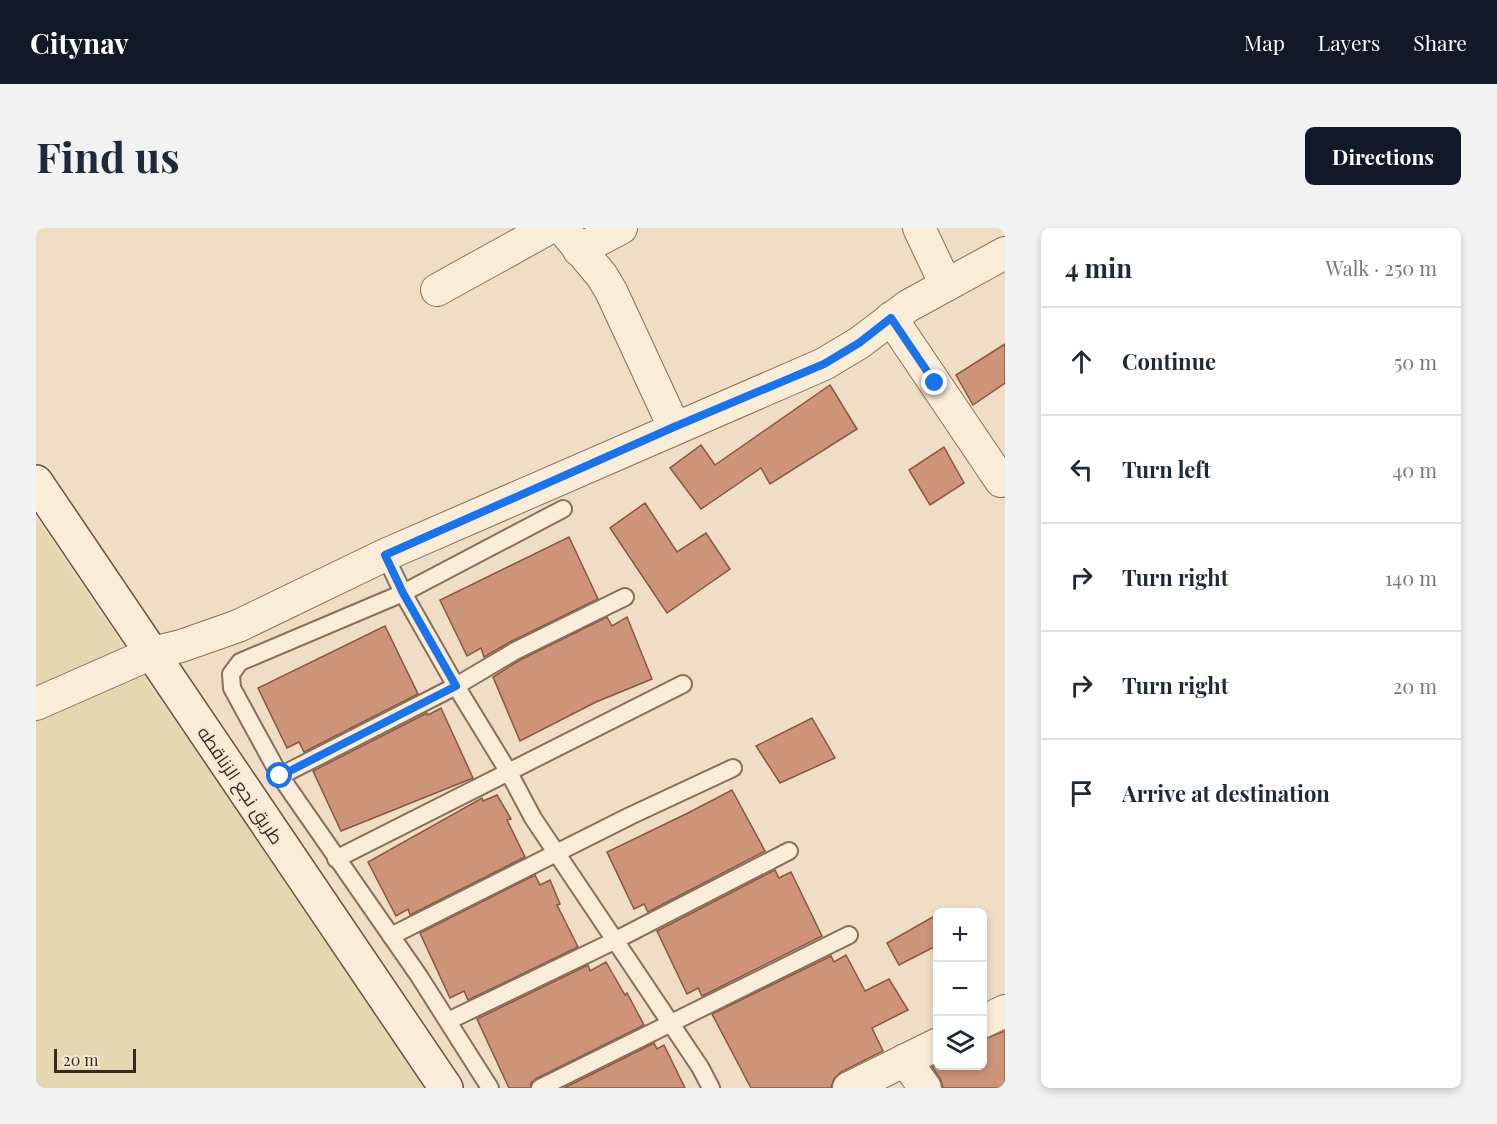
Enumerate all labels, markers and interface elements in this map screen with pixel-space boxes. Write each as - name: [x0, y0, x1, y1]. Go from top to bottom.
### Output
- text: Citynav: [30, 24, 129, 61]
- text: Map: [1244, 28, 1285, 56]
- text: Layers: [1318, 28, 1380, 56]
- text: Share: [1413, 28, 1467, 56]
- button: Directions: [1305, 127, 1461, 185]
- text: Find us: [36, 128, 180, 184]
- text: 4 min: [1065, 250, 1132, 285]
- text: Walk · 250 m: [1326, 254, 1437, 281]
- icon: ahead: [1065, 345, 1098, 378]
- text: Continue: [1122, 346, 1216, 376]
- text: 50 m: [1394, 348, 1437, 375]
- route end: [921, 369, 947, 395]
- icon: left: [1065, 453, 1098, 486]
- text: Turn left: [1122, 454, 1211, 484]
- text: 40 m: [1392, 456, 1437, 483]
- icon: right: [1065, 561, 1098, 594]
- text: Turn right: [1122, 562, 1228, 592]
- text: 140 m: [1385, 564, 1437, 591]
- icon: right: [1065, 669, 1098, 702]
- text: Turn right: [1122, 670, 1228, 700]
- text: 20 m: [1393, 672, 1437, 699]
- street label: طريق نجع الزناقطه: [192, 721, 289, 849]
- route start: [266, 762, 292, 788]
- icon: arrive: [1065, 777, 1098, 810]
- text: Arrive at destination: [1122, 778, 1330, 808]
- map controls: [933, 908, 987, 1070]
- button: +: [933, 908, 987, 962]
- button: −: [933, 962, 987, 1016]
- button: layers: [933, 1016, 987, 1070]
- scale bar: [54, 1046, 136, 1074]
- text: 20 m: [63, 1049, 98, 1070]

